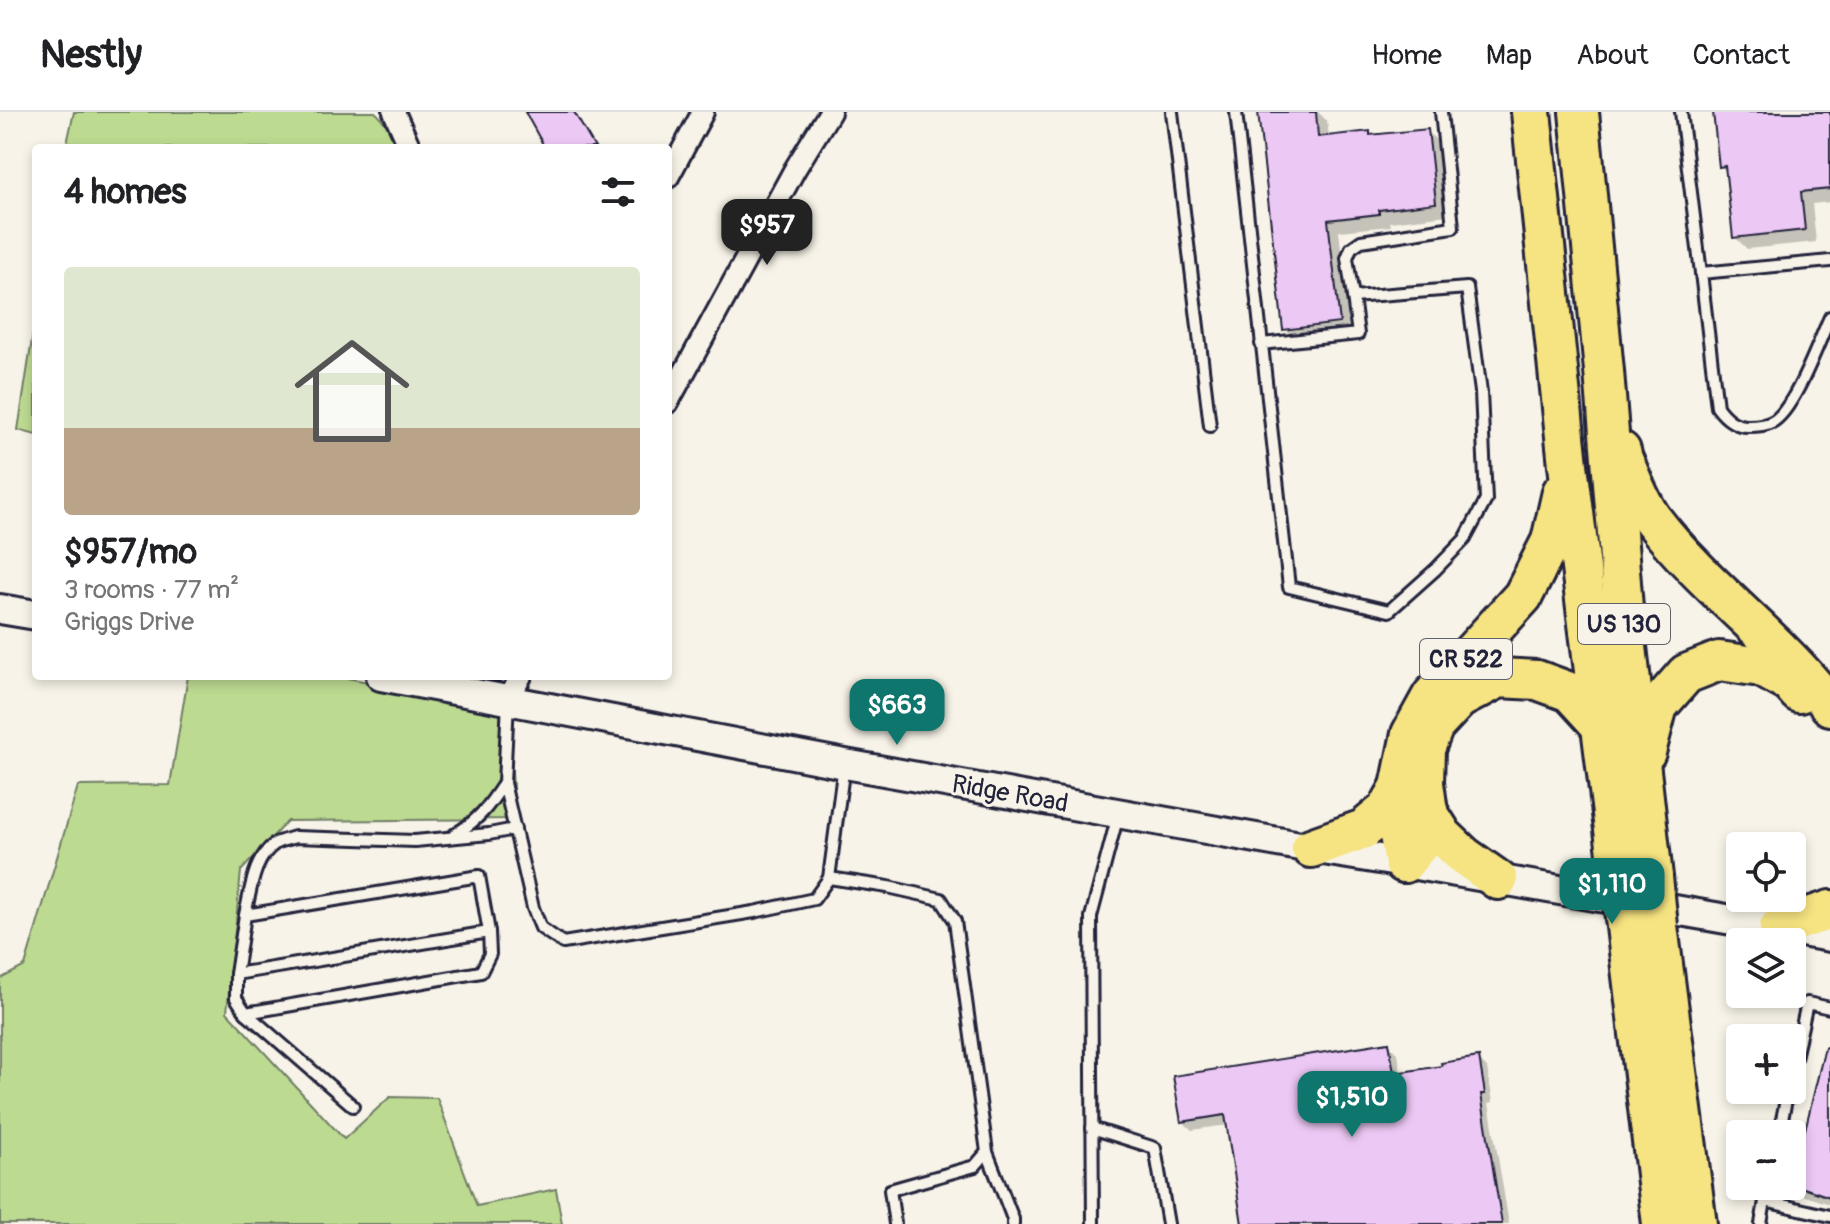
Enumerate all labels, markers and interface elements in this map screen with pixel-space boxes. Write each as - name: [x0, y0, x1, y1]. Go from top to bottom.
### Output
- text: Nestly: [40, 31, 142, 79]
- text: Home: [1371, 38, 1442, 73]
- text: Map: [1486, 38, 1532, 73]
- text: About: [1576, 38, 1649, 73]
- text: Contact: [1693, 38, 1790, 73]
- icon: filters: [596, 170, 640, 214]
- text: 4 homes: [64, 171, 186, 214]
- pin: $957: [720, 199, 814, 267]
- text: $957: [739, 209, 795, 241]
- icon: home: [280, 319, 424, 463]
- text: $957/mo: [64, 531, 197, 574]
- text: 3 rooms · 77 m²: [64, 574, 239, 606]
- road number: US 130: [1578, 604, 1670, 644]
- text: Griggs Drive: [64, 606, 194, 638]
- road number: CR 522: [1420, 639, 1512, 679]
- pin: $663: [850, 679, 944, 747]
- text: $663: [868, 689, 926, 721]
- street label: Ridge Road: [949, 768, 1071, 820]
- map controls: [1726, 832, 1806, 1200]
- button: locate: [1726, 832, 1806, 912]
- pin: $1,110: [1547, 858, 1677, 926]
- text: $1,110: [1578, 868, 1646, 900]
- button: layers: [1726, 928, 1806, 1008]
- button: +: [1726, 1024, 1806, 1104]
- pin: $1,510: [1287, 1071, 1417, 1139]
- text: $1,510: [1316, 1081, 1388, 1113]
- button: −: [1726, 1120, 1806, 1200]

